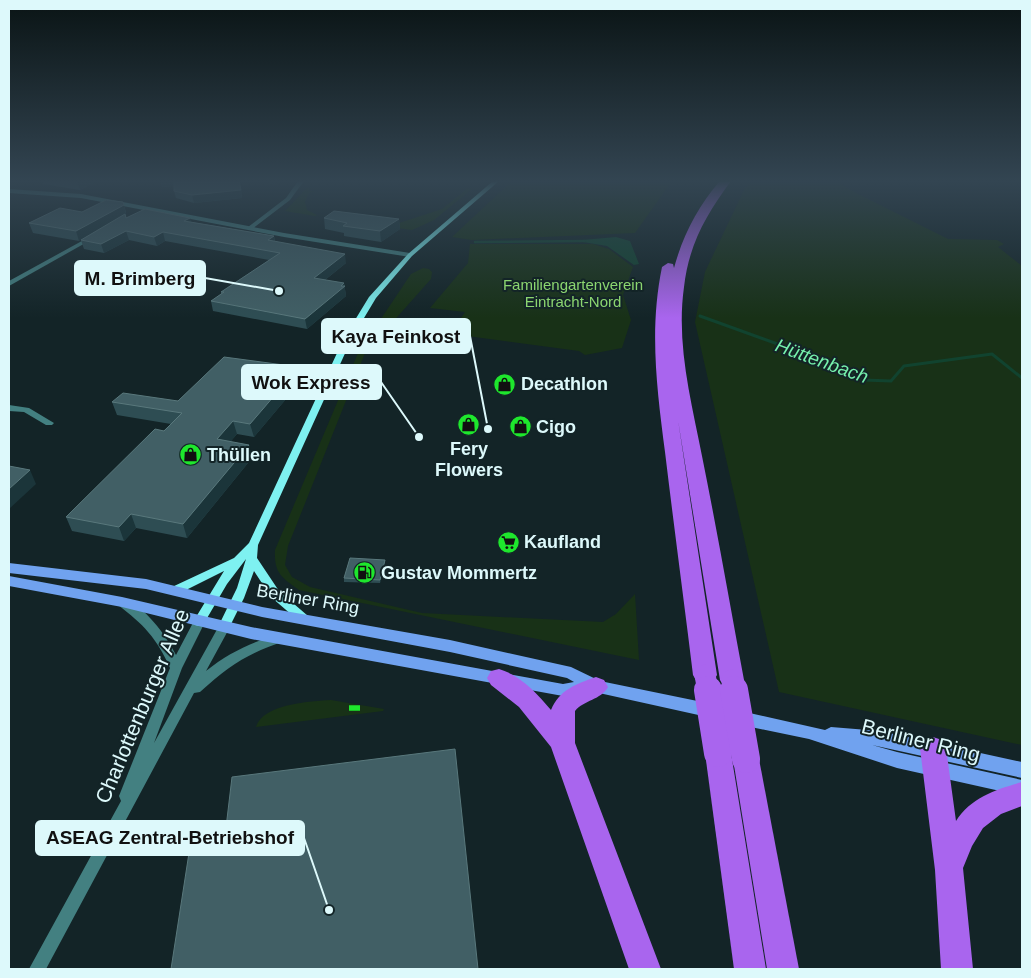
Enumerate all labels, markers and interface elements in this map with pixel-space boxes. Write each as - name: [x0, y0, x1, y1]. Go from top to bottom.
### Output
- callout: M. Brimberg: [75, 261, 205, 295]
- text: M. Brimberg: [85, 268, 195, 289]
- park label: Familiengartenverein Eintracht-Nord: [503, 276, 643, 310]
- callout: Kaya Feinkost: [322, 319, 470, 353]
- text: Kaya Feinkost: [332, 326, 461, 347]
- water label: Hüttenbach: [773, 335, 871, 387]
- callout: Wok Express: [242, 365, 381, 399]
- text: Wok Express: [252, 372, 370, 393]
- shop icon: Decathlon: [493, 372, 517, 396]
- place label: Decathlon: [521, 374, 608, 394]
- shop icon: Fery Flowers: [457, 412, 481, 436]
- shop icon: Cigo: [508, 415, 532, 439]
- place label: Cigo: [536, 417, 576, 437]
- place label: Fery Flowers: [435, 439, 503, 480]
- shop icon: Thüllen: [179, 443, 203, 467]
- place label: Thüllen: [207, 445, 271, 465]
- supermarket icon: Kaufland: [496, 530, 520, 554]
- place label: Kaufland: [524, 532, 601, 552]
- fuel station icon: Gustav Mommertz: [353, 561, 377, 585]
- place label: Gustav Mommertz: [381, 563, 537, 583]
- street label: Berliner Ring: [255, 580, 361, 618]
- street label: Charlottenburger Allee: [91, 605, 193, 807]
- street label: Berliner Ring: [859, 714, 983, 766]
- callout: ASEAG Zentral-Betriebshof: [36, 821, 304, 855]
- text: ASEAG Zentral-Betriebshof: [46, 827, 295, 848]

